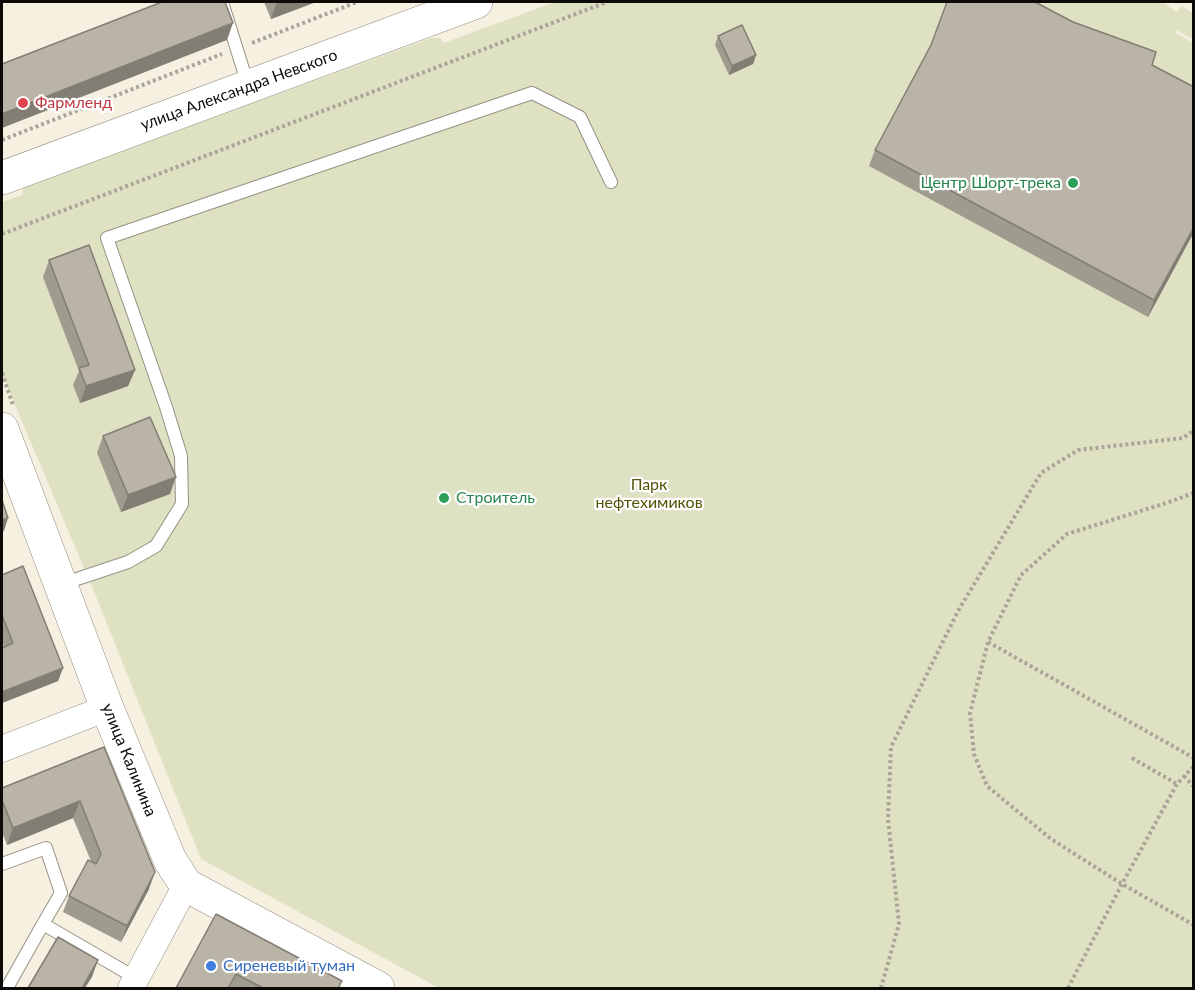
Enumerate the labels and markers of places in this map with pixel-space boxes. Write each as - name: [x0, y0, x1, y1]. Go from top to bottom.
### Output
- place label: Фармленд: [35, 93, 112, 113]
- marker: Фармленд: [16, 96, 30, 110]
- place label: Центр Шорт-трека: [921, 173, 1061, 193]
- marker: Центр Шорт-трека: [1066, 176, 1080, 190]
- place label: Строитель: [456, 488, 535, 508]
- marker: Строитель: [437, 491, 451, 505]
- place label: Сиреневый туман: [223, 956, 355, 976]
- marker: Сиреневый туман: [204, 959, 218, 973]

